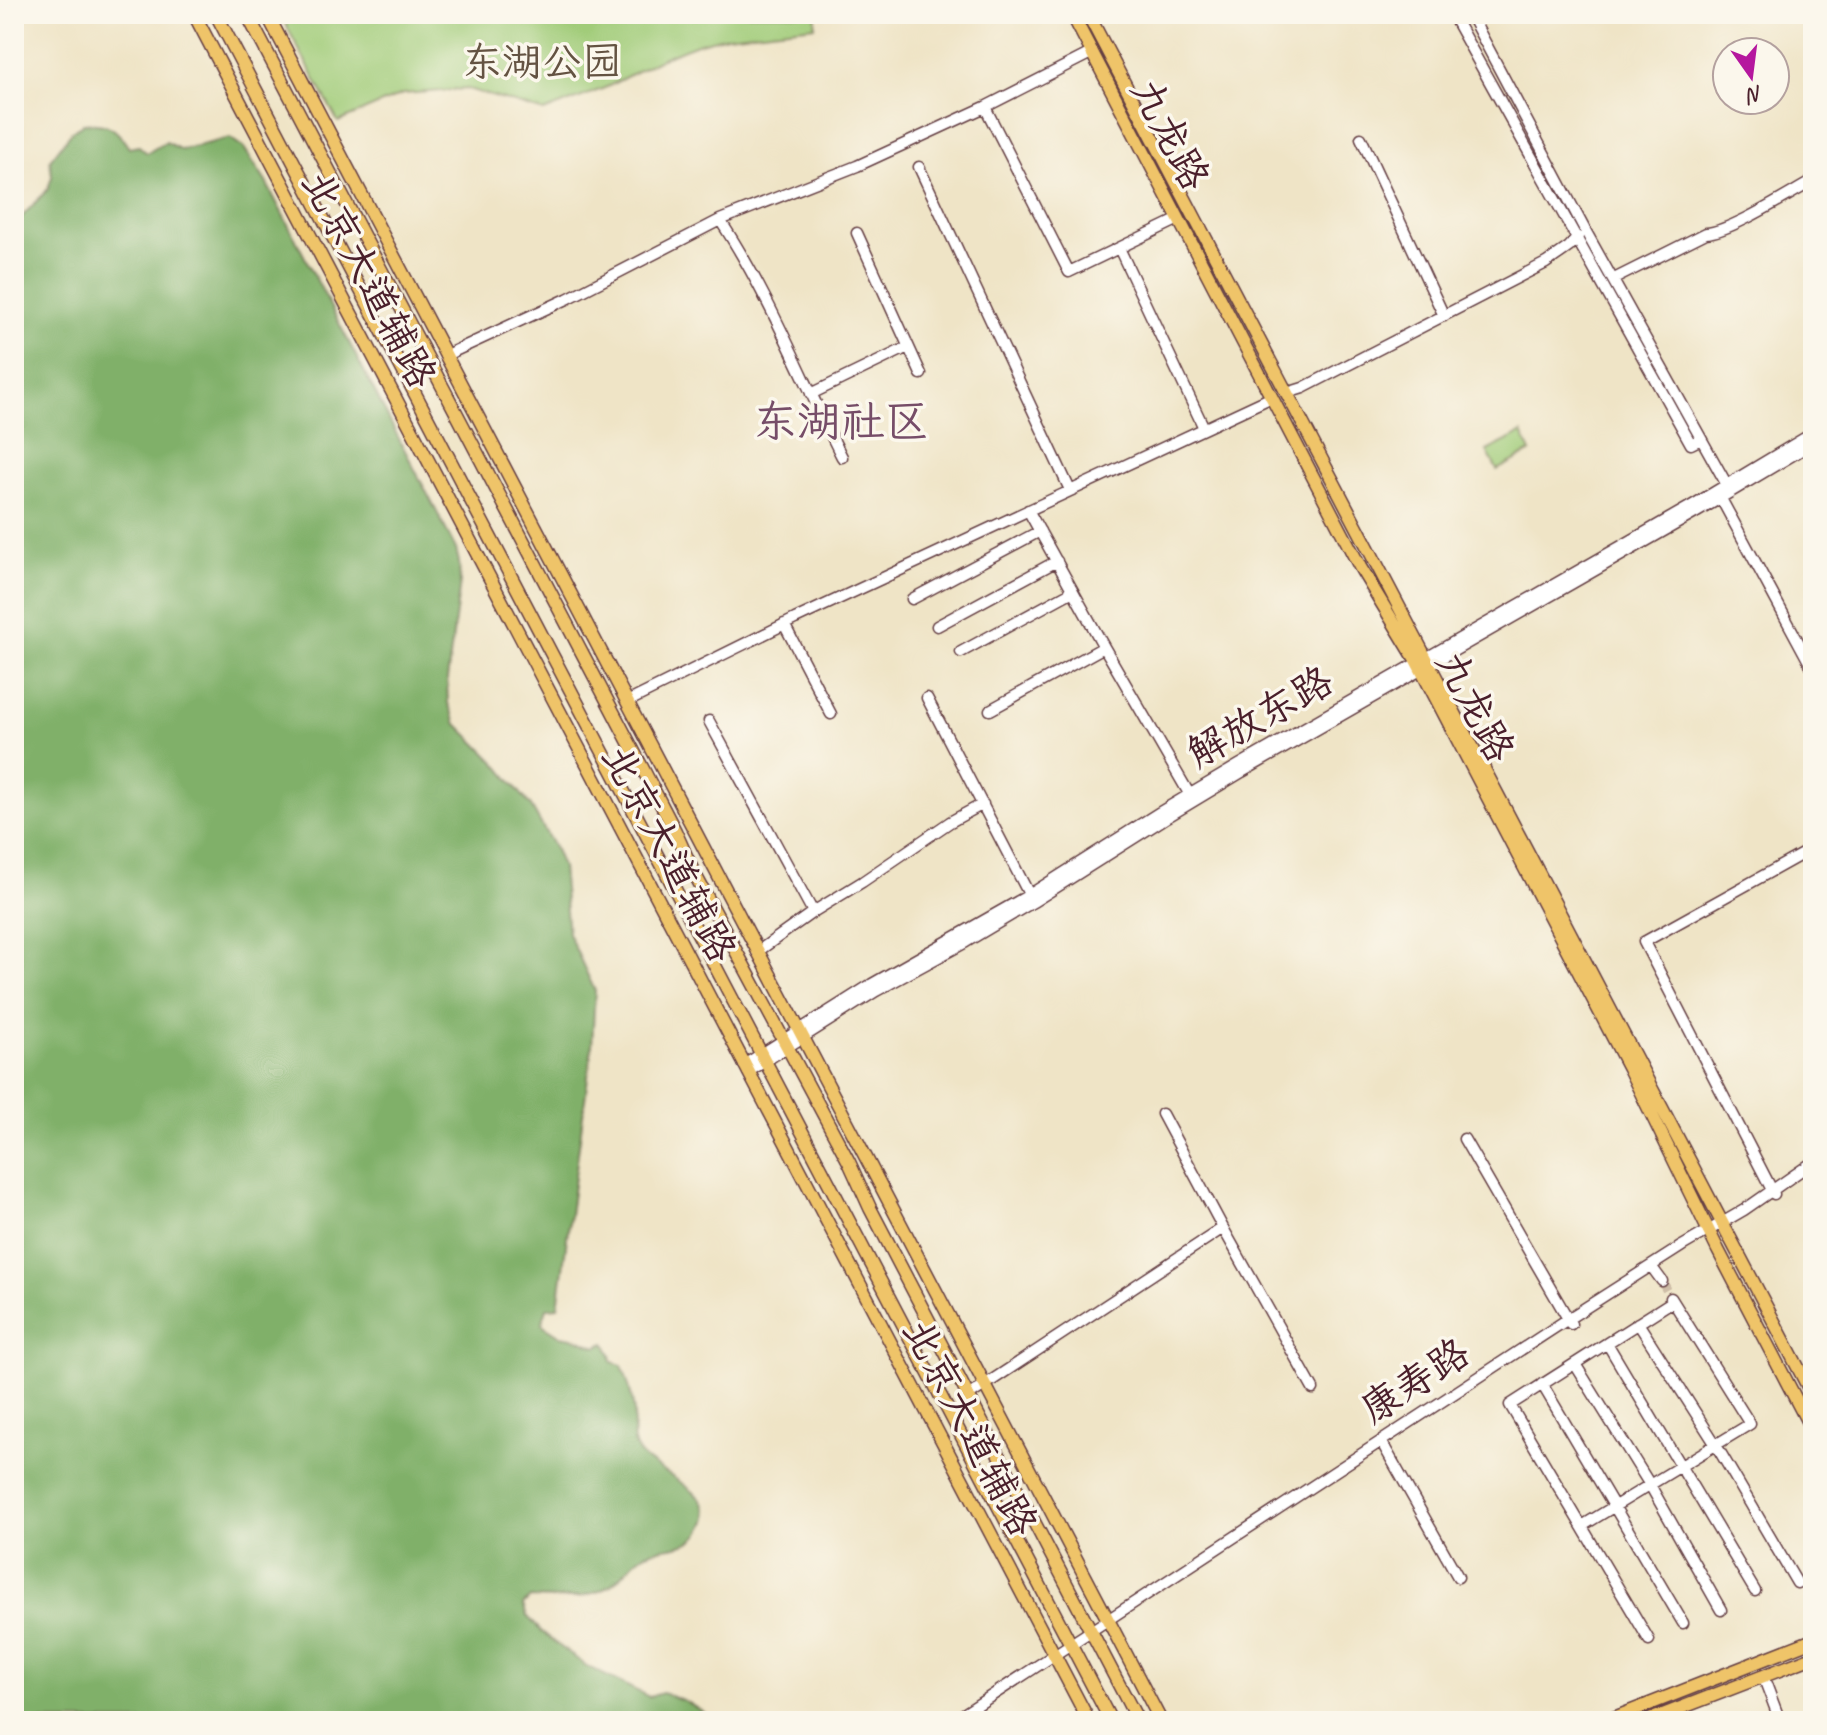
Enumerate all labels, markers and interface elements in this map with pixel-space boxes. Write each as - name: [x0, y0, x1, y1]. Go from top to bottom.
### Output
- north arrow: [1711, 36, 1791, 116]
- park label: 东湖公园: [462, 37, 622, 87]
- street label: 九龙路: [1120, 69, 1220, 199]
- text: N: [1742, 79, 1766, 110]
- street label: 北京大道辅路: [291, 161, 447, 397]
- district label: 东湖社区: [753, 394, 929, 449]
- street label: 九龙路: [1425, 641, 1525, 771]
- street label: 解放东路: [1178, 655, 1342, 779]
- street label: 北京大道辅路: [591, 735, 747, 971]
- street label: 北京大道辅路: [892, 1309, 1048, 1545]
- street label: 康寿路: [1351, 1327, 1479, 1435]

